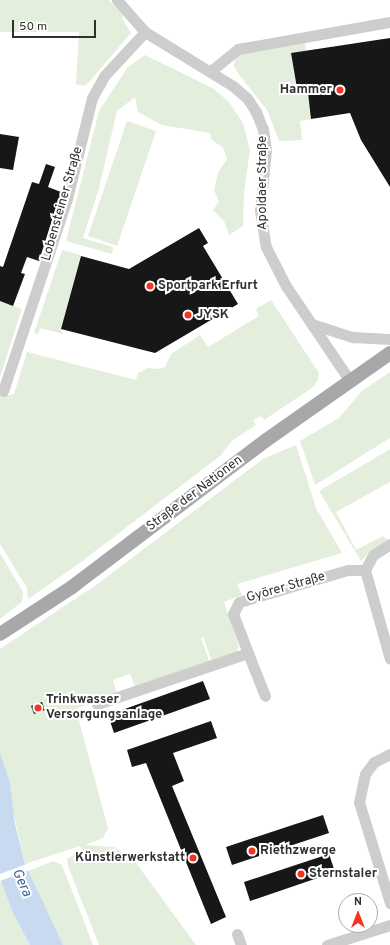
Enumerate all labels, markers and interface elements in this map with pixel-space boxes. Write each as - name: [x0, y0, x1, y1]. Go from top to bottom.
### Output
- scale bar: [14, 12, 98, 38]
- text: 50 m: [19, 19, 47, 35]
- place label: Hammer: [280, 82, 332, 98]
- marker: Hammer: [335, 85, 345, 95]
- street label: Apoldaer Straße: [255, 136, 271, 230]
- street label: Lobensteiner Straße: [39, 145, 87, 263]
- place label: Sportpark Erfurt: [158, 278, 258, 294]
- marker: Sportpark Erfurt: [145, 281, 155, 291]
- place label: JYSK: [196, 307, 229, 323]
- marker: JYSK: [183, 310, 193, 320]
- street label: Straße der Nationen: [144, 453, 246, 535]
- street label: Györer Straße: [245, 569, 327, 607]
- place label: Trinkwasser Versorgungsanlage: [46, 693, 162, 724]
- marker: Trinkwasser Versorgungsanlage: [33, 703, 43, 713]
- place label: Riethzwerge: [260, 843, 336, 859]
- marker: Riethzwerge: [247, 846, 257, 856]
- place label: Künstlerwerkstatt: [75, 850, 185, 866]
- marker: Künstlerwerkstatt: [188, 853, 198, 863]
- water label: Gera: [7, 866, 35, 900]
- place label: Sternstaler: [309, 866, 377, 882]
- marker: Sternstaler: [296, 869, 306, 879]
- north arrow: [338, 893, 378, 933]
- text: N: [354, 895, 362, 909]

